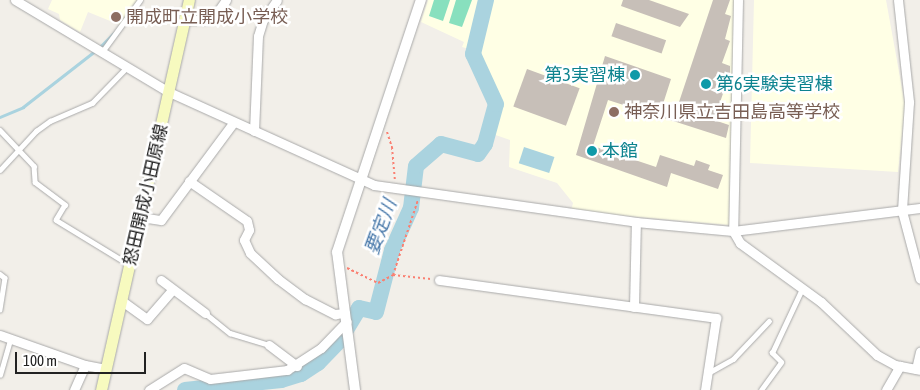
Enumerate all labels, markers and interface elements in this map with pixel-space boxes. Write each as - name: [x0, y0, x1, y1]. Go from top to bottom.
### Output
- place label: 開成町立開成小学校: [126, 6, 288, 28]
- marker: 開成町立開成小学校: [110, 11, 122, 23]
- place label: 第3実習棟: [545, 64, 625, 86]
- marker: 第3実習棟: [629, 69, 641, 81]
- place label: 第6実験実習棟: [716, 73, 832, 95]
- marker: 第6実験実習棟: [700, 78, 712, 90]
- place label: 神奈川県立吉田島高等学校: [624, 101, 840, 123]
- marker: 神奈川県立吉田島高等学校: [608, 106, 620, 118]
- street label: 怒田開成小田原線: [119, 122, 173, 268]
- place label: 本館: [602, 140, 638, 162]
- marker: 本館: [586, 145, 598, 157]
- water label: 要定川: [361, 196, 401, 258]
- scale bar: [18, 342, 149, 374]
- text: 100 m: [23, 352, 57, 369]

